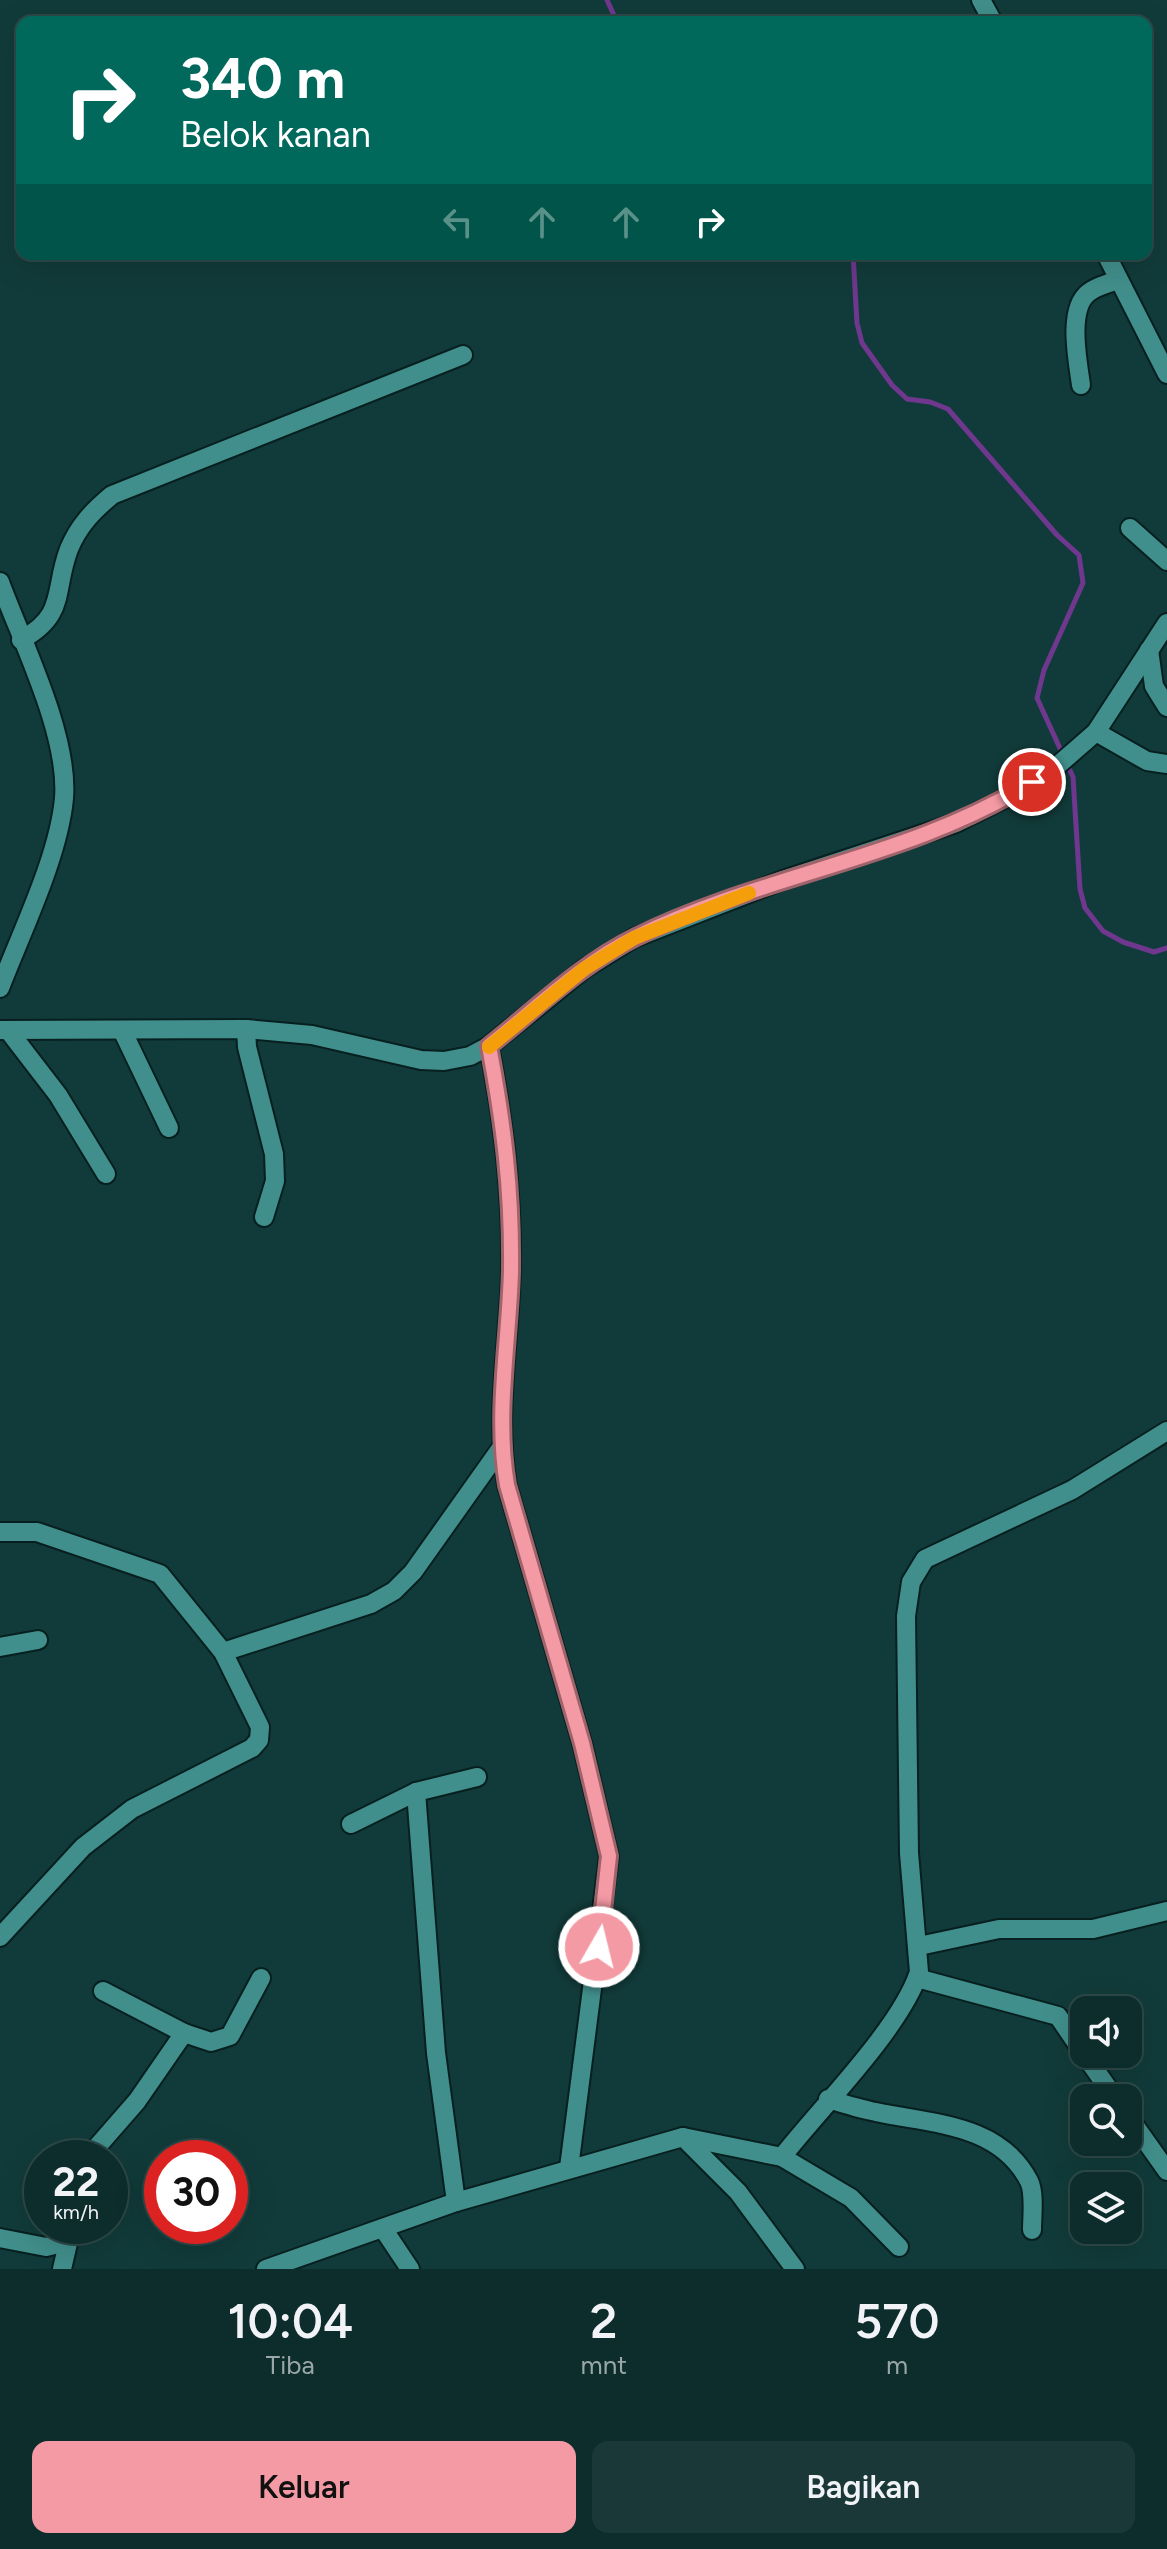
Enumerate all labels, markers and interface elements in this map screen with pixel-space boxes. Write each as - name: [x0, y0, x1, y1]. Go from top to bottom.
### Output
- text: 340 m: [180, 45, 345, 112]
- icon: right: [48, 48, 152, 152]
- text: Belok kanan: [180, 113, 371, 156]
- icon: left: [436, 200, 480, 244]
- icon: ahead: [520, 200, 564, 244]
- icon: ahead: [604, 200, 648, 244]
- icon: right: [688, 200, 732, 244]
- pin: [998, 748, 1066, 816]
- icon: arrive: [1010, 760, 1054, 804]
- position arrow: [557, 1905, 641, 1989]
- map controls: [1070, 1996, 1142, 2244]
- button: sound: [1070, 1996, 1142, 2068]
- button: search: [1070, 2084, 1142, 2156]
- speed limit sign: 30: [144, 2140, 248, 2244]
- text: 22: [53, 2158, 99, 2206]
- button: layers: [1070, 2172, 1142, 2244]
- text: km/h: [53, 2200, 99, 2224]
- text: 10:04: [227, 2292, 353, 2350]
- text: 2: [590, 2292, 618, 2350]
- text: 570: [855, 2292, 940, 2350]
- text: Tiba: [266, 2349, 315, 2381]
- text: mnt: [581, 2349, 627, 2381]
- text: m: [886, 2349, 908, 2381]
- button: Keluar: [32, 2441, 576, 2533]
- button: Bagikan: [592, 2441, 1135, 2533]

